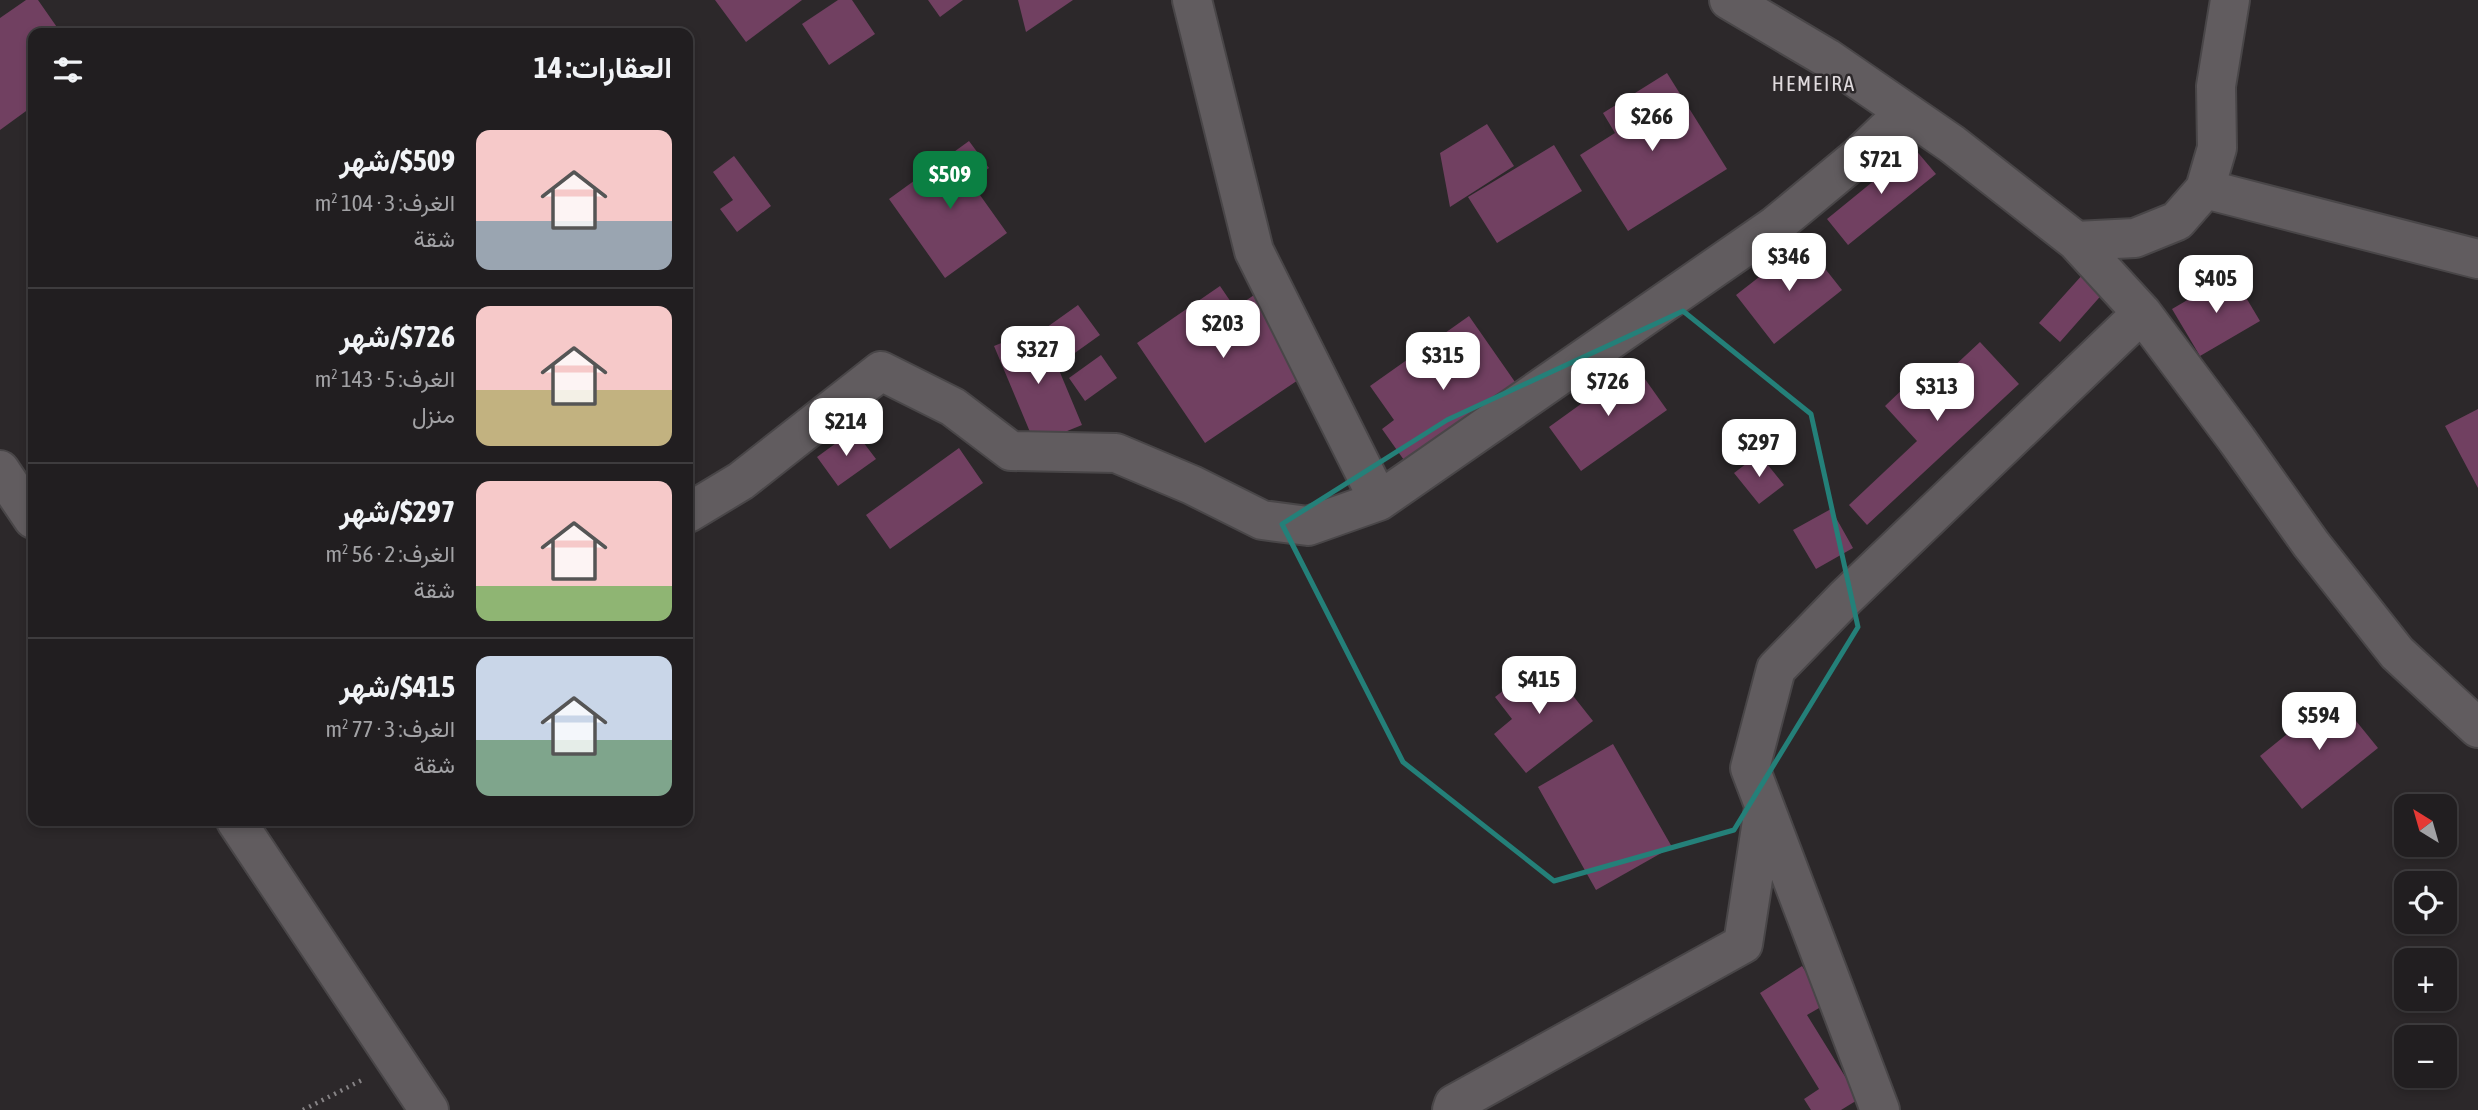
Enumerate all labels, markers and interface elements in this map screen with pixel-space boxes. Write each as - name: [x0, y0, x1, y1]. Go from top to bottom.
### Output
- text: العقارات: 14: [534, 50, 672, 84]
- icon: filters: [49, 51, 87, 89]
- district label: HEMEIRA: [1772, 71, 1856, 95]
- pin: $266: [1611, 94, 1693, 153]
- text: $266: [1631, 103, 1673, 129]
- pin: $721: [1840, 136, 1922, 196]
- text: $509/شهر: [339, 143, 455, 177]
- text: $721: [1860, 146, 1902, 172]
- pin: $509: [909, 152, 991, 211]
- icon: home: [532, 158, 616, 242]
- text: $509: [929, 161, 971, 187]
- text: الغرف: 3 · 104 m²: [315, 190, 455, 216]
- text: شقة: [413, 226, 455, 252]
- pin: $346: [1748, 233, 1830, 293]
- text: $346: [1768, 243, 1810, 269]
- pin: $405: [2175, 256, 2257, 315]
- text: $405: [2195, 265, 2237, 291]
- pin: $203: [1182, 300, 1264, 360]
- text: $203: [1202, 310, 1244, 336]
- text: $726/شهر: [339, 319, 455, 353]
- pin: $327: [997, 326, 1079, 386]
- pin: $315: [1402, 332, 1484, 392]
- icon: home: [532, 334, 616, 418]
- text: $327: [1017, 336, 1059, 362]
- text: $315: [1422, 342, 1464, 368]
- pin: $726: [1567, 358, 1649, 418]
- pin: $313: [1896, 364, 1978, 423]
- text: الغرف: 5 · 143 m²: [315, 366, 455, 392]
- text: $726: [1587, 368, 1629, 394]
- text: $313: [1916, 373, 1958, 399]
- pin: $214: [805, 398, 887, 458]
- text: منزل: [412, 402, 455, 428]
- text: $214: [825, 408, 867, 434]
- pin: $297: [1718, 420, 1800, 479]
- text: $297: [1738, 429, 1780, 455]
- text: $297/شهر: [339, 494, 455, 528]
- icon: home: [532, 509, 616, 593]
- text: الغرف: 2 · 56 m²: [326, 541, 455, 567]
- text: شقة: [413, 577, 455, 603]
- pin: $415: [1498, 656, 1580, 716]
- text: $415: [1518, 666, 1560, 692]
- text: $415/شهر: [339, 669, 455, 703]
- icon: home: [532, 684, 616, 768]
- pin: $594: [2278, 692, 2360, 752]
- text: $594: [2298, 702, 2340, 728]
- text: الغرف: 3 · 77 m²: [326, 716, 455, 742]
- text: شقة: [413, 752, 455, 778]
- north arrow: [2394, 794, 2457, 858]
- map controls: [2394, 794, 2457, 1088]
- button: locate: [2394, 871, 2457, 934]
- button: +: [2394, 948, 2457, 1011]
- button: −: [2394, 1025, 2457, 1088]

